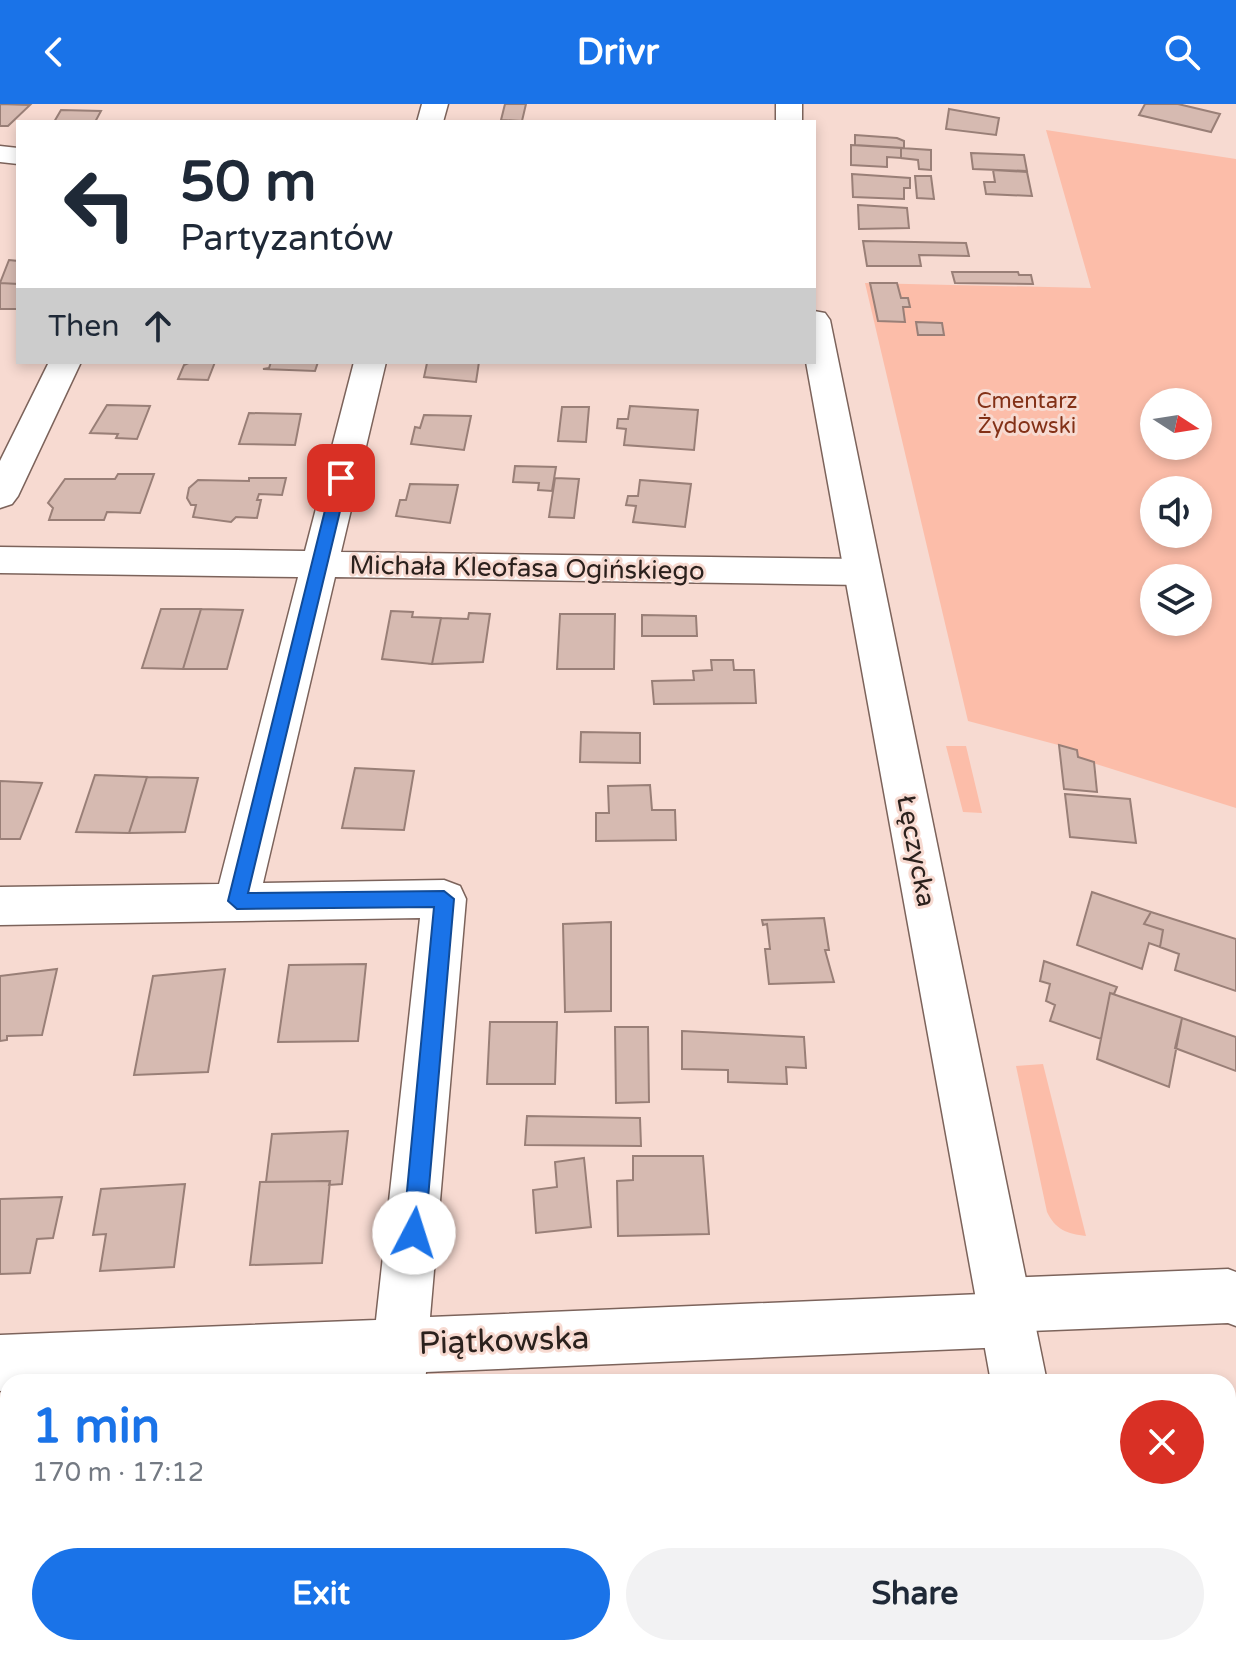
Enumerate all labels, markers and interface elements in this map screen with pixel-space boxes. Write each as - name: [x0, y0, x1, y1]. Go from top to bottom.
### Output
- icon: back: [32, 30, 76, 74]
- icon: search: [1160, 30, 1204, 74]
- text: Drivr: [577, 31, 659, 74]
- text: 50 m: [180, 149, 316, 216]
- icon: left: [48, 152, 152, 256]
- text: Partyzantów: [180, 217, 393, 260]
- icon: ahead: [136, 304, 180, 348]
- text: Then: [48, 308, 120, 345]
- park label: Cmentarz Żydowski: [976, 388, 1078, 439]
- north arrow: [1140, 388, 1212, 460]
- map controls: [1140, 388, 1212, 636]
- pin: [307, 444, 375, 512]
- icon: arrive: [319, 456, 363, 500]
- button: sound: [1140, 476, 1212, 548]
- street label: Michała Kleofasa Ogińskiego: [349, 549, 705, 587]
- button: layers: [1140, 564, 1212, 636]
- street label: Łęczycka: [890, 793, 942, 909]
- position arrow: [372, 1191, 456, 1275]
- street label: Piątkowska: [418, 1319, 590, 1363]
- text: 1 min: [32, 1398, 160, 1456]
- button: close: [1120, 1400, 1204, 1484]
- text: 170 m · 17:12: [32, 1457, 204, 1488]
- button: Exit: [32, 1548, 610, 1640]
- button: Share: [626, 1548, 1204, 1640]

